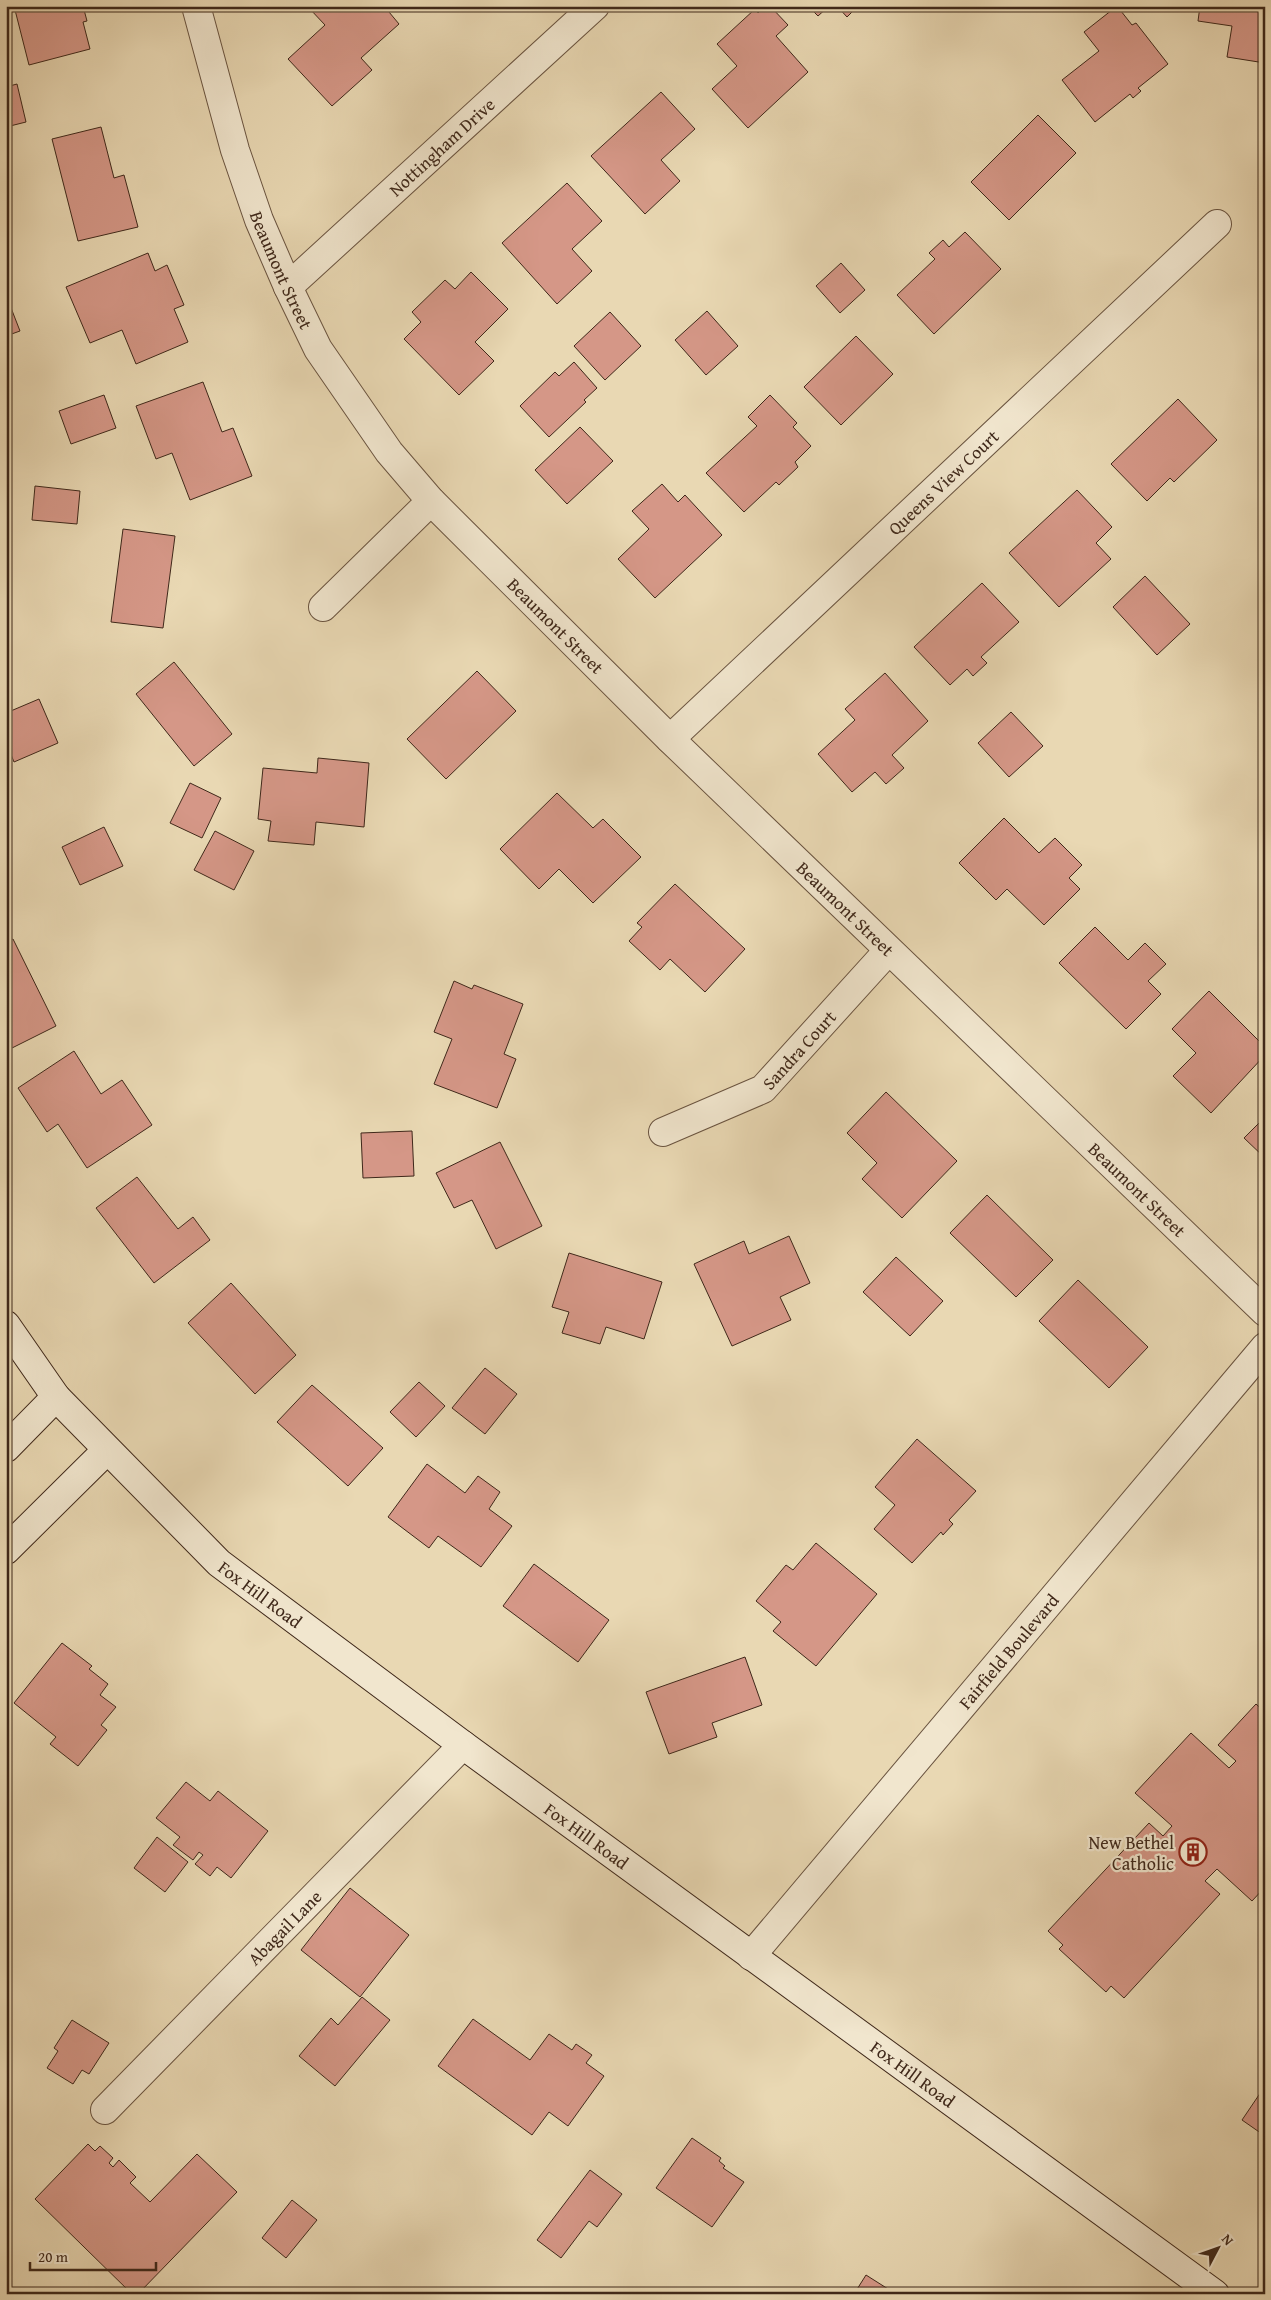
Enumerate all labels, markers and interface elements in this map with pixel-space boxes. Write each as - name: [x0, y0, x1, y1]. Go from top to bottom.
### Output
- street label: Nottingham Drive: [382, 91, 501, 202]
- street label: Beaumont Street: [243, 207, 320, 334]
- street label: Queens View Court: [882, 423, 1005, 541]
- street label: Beaumont Street: [501, 571, 611, 680]
- street label: Beaumont Street: [791, 855, 901, 962]
- street label: Sandra Court: [755, 1003, 842, 1095]
- street label: Beaumont Street: [1082, 1135, 1193, 1243]
- street label: Fox Hill Road: [213, 1554, 308, 1635]
- street label: Fairfield Boulevard: [952, 1587, 1065, 1715]
- street label: Fox Hill Road: [539, 1795, 635, 1876]
- place label: New Bethel Catholic: [1088, 1829, 1174, 1877]
- building icon: New Bethel Catholic: [1178, 1837, 1208, 1867]
- street label: Abagail Lane: [241, 1883, 328, 1971]
- street label: Fox Hill Road: [865, 2034, 961, 2114]
- north arrow: [1194, 2222, 1244, 2272]
- text: N: [1217, 2229, 1239, 2250]
- scale bar: [30, 2240, 156, 2272]
- text: 20 m: [38, 2246, 69, 2267]

